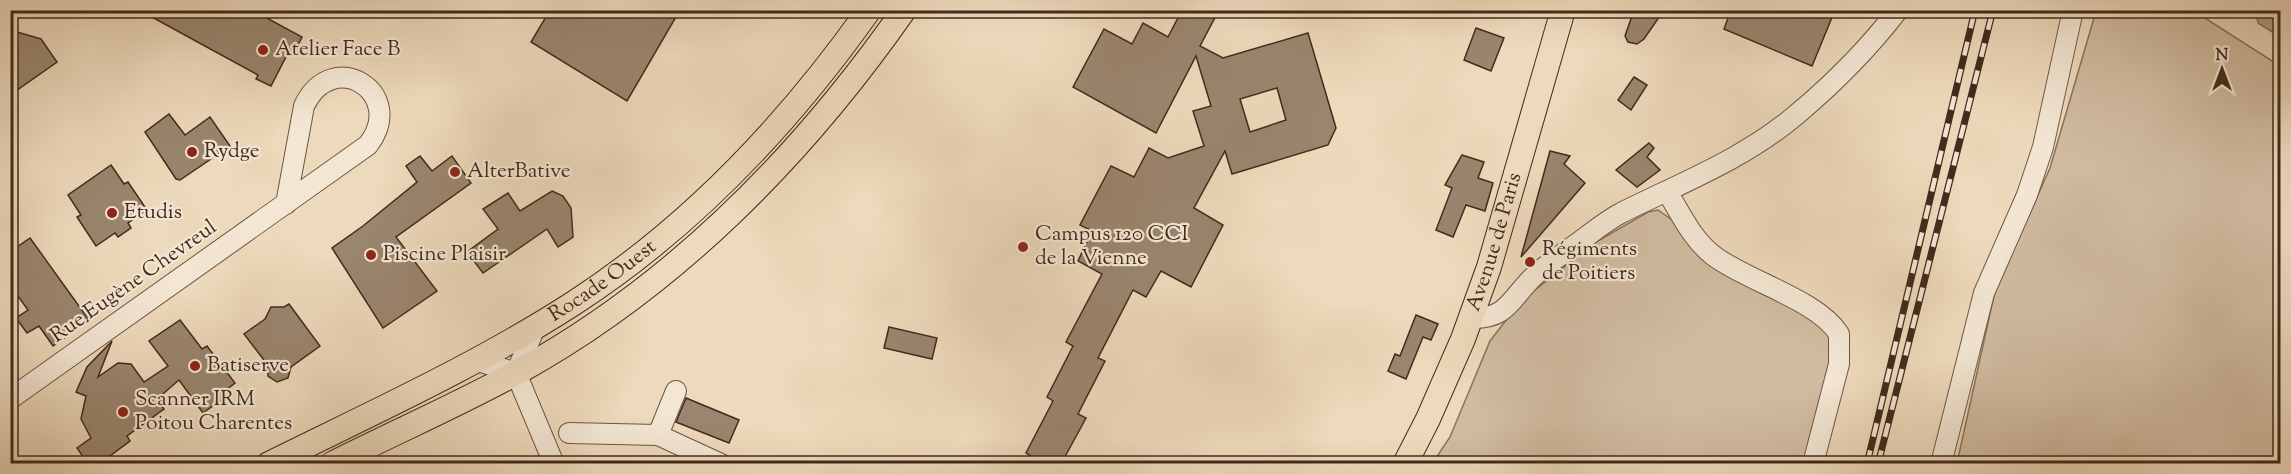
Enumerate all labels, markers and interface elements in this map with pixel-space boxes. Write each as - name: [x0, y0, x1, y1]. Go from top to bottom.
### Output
- place label: Atelier Face B: [275, 35, 400, 65]
- north arrow: [2192, 39, 2252, 99]
- marker: Atelier Face B: [256, 43, 270, 57]
- text: N: [2216, 45, 2229, 68]
- place label: Rydge: [204, 137, 260, 167]
- marker: Rydge: [185, 145, 199, 159]
- place label: AlterBative: [467, 157, 570, 187]
- marker: AlterBative: [448, 165, 462, 179]
- street label: Avenue de Paris: [1459, 169, 1530, 316]
- place label: Etudis: [124, 198, 182, 228]
- marker: Etudis: [105, 206, 119, 220]
- street label: Rue Eugène Chevreul: [45, 213, 223, 351]
- place label: Campus 120 CCI de la Vienne: [1035, 220, 1188, 274]
- street label: Rocade Ouest: [543, 233, 663, 330]
- place label: Régiments de Poitiers: [1542, 235, 1637, 289]
- place label: Piscine Plaisir: [383, 240, 506, 270]
- marker: Campus 120 CCI de la Vienne: [1016, 240, 1030, 254]
- marker: Piscine Plaisir: [364, 248, 378, 262]
- marker: Régiments de Poitiers: [1523, 255, 1537, 269]
- place label: Batiserve: [207, 351, 289, 381]
- marker: Batiserve: [188, 359, 202, 373]
- place label: Scanner IRM Poitou Charentes: [135, 385, 292, 439]
- marker: Scanner IRM Poitou Charentes: [116, 405, 130, 419]

